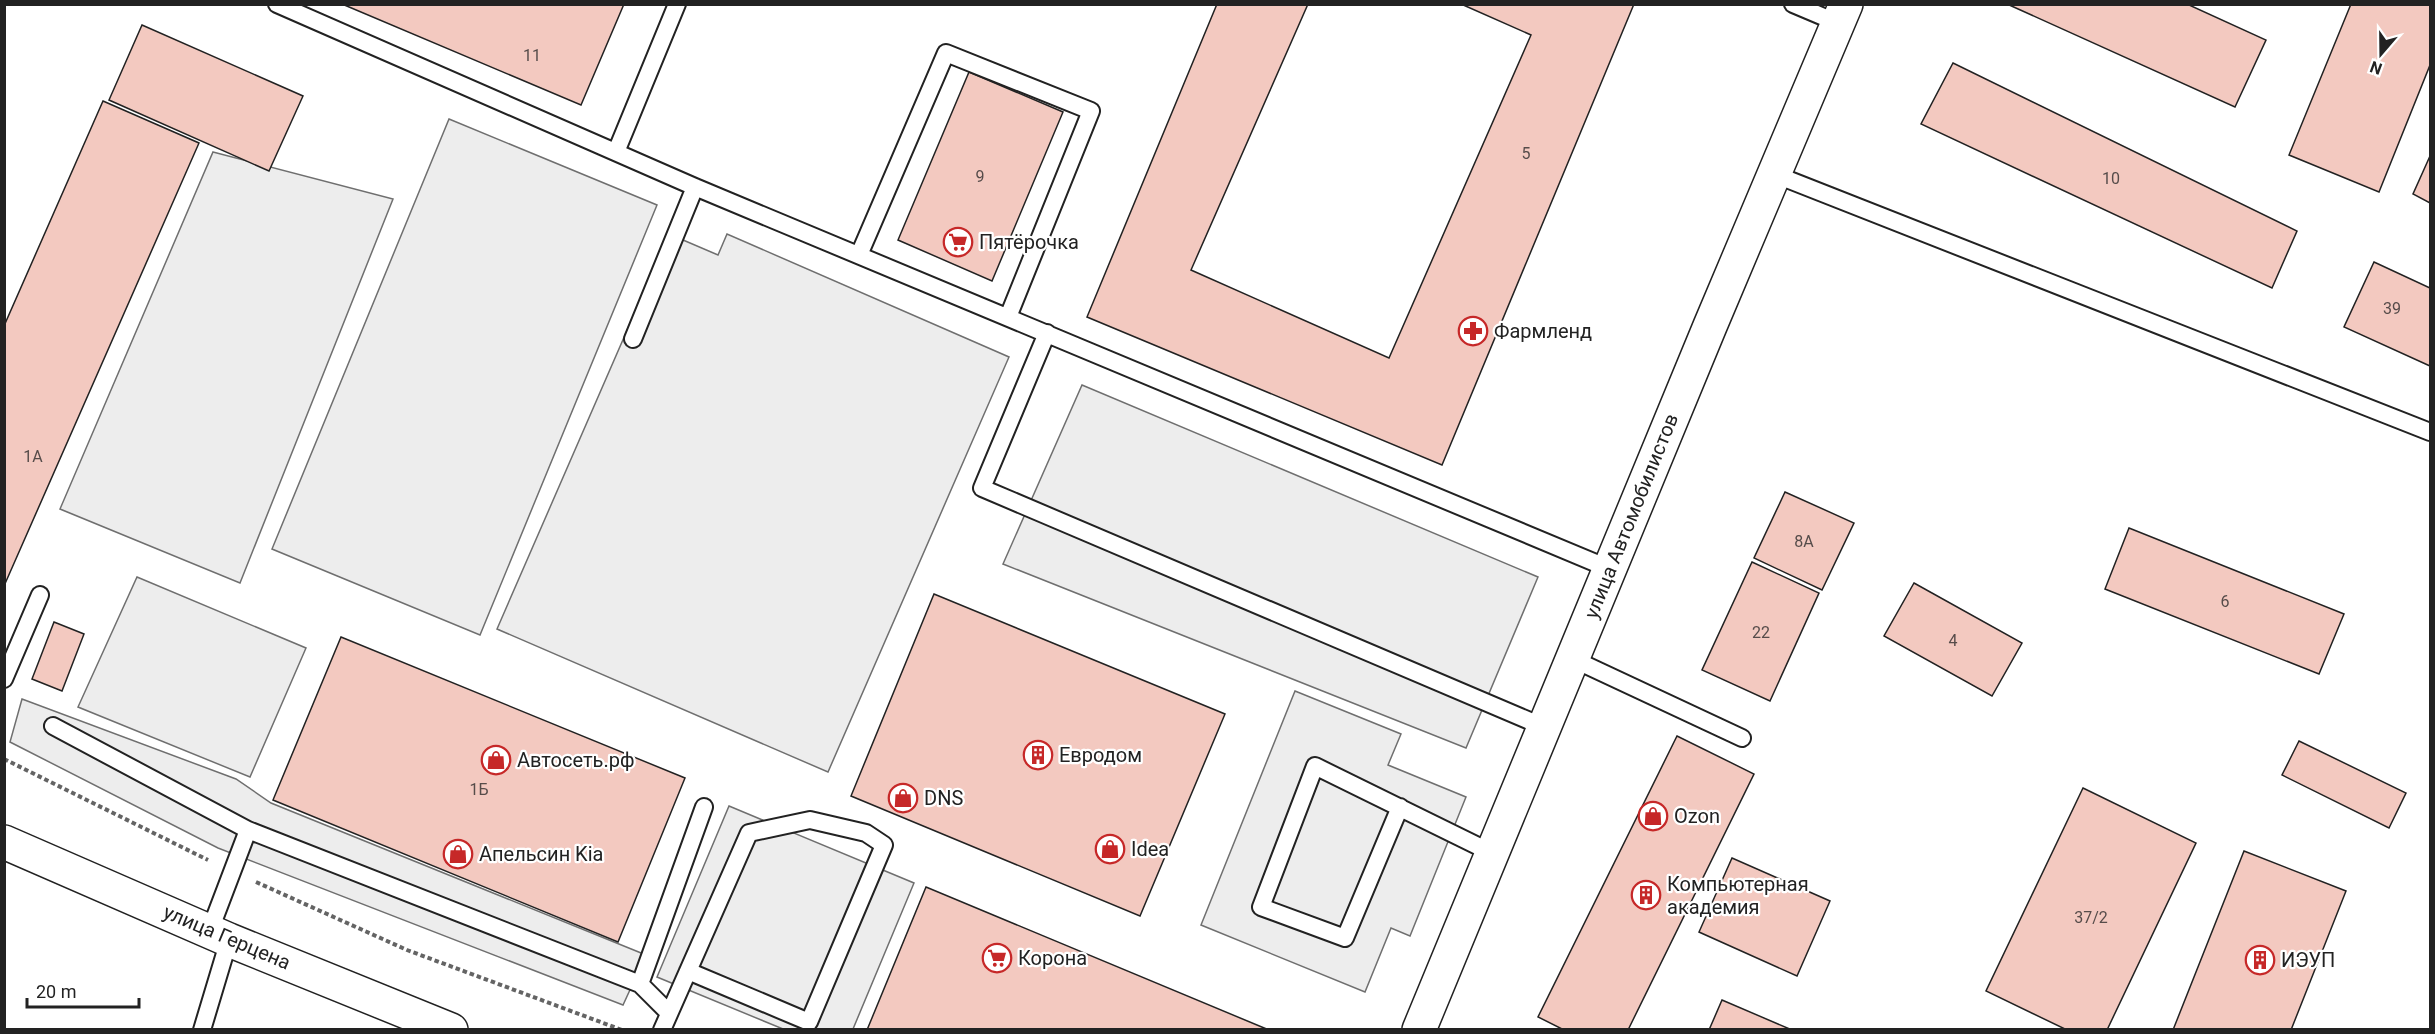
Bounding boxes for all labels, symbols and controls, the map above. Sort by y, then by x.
north arrow [2351,24,2411,84]
house number: 11 [523,46,541,65]
text: N [2367,57,2385,78]
house number: 5 [1522,144,1531,163]
house number: 9 [976,167,985,186]
house number: 10 [2102,169,2120,188]
supermarket icon: Пятёрочка [942,226,974,258]
place label: Пятёрочка [979,230,1079,254]
house number: 39 [2383,299,2401,318]
pharmacy icon: Фармленд [1457,315,1489,347]
place label: Фармленд [1494,319,1592,343]
street label: улица Автомобилистов [1579,410,1683,622]
house number: 1А [23,447,43,466]
house number: 8А [1794,532,1814,551]
house number: 6 [2221,592,2230,611]
house number: 22 [1752,623,1770,642]
house number: 4 [1949,631,1958,650]
building icon: Евродом [1022,739,1054,771]
place label: Евродом [1059,743,1142,767]
shop icon: Автосеть.рф [480,744,512,776]
place label: Автосеть.рф [517,748,634,772]
house number: 1Б [469,780,489,799]
shop icon: DNS [887,782,919,814]
place label: DNS [924,786,963,810]
shop icon: Ozon [1637,800,1669,832]
place label: Ozon [1674,804,1720,828]
shop icon: Idea [1094,833,1126,865]
place label: Idea [1131,837,1169,861]
shop icon: Апельсин Kia [442,838,474,870]
place label: Апельсин Kia [479,842,603,866]
place label: Компьютерная академия [1667,872,1809,919]
building icon: Компьютерная академия [1630,879,1662,911]
street label: улица Герцена [160,899,294,975]
house number: 37/2 [2074,908,2108,927]
supermarket icon: Корона [981,942,1013,974]
building icon: ИЭУП [2244,944,2276,976]
place label: Корона [1018,946,1087,970]
place label: ИЭУП [2281,948,2335,972]
scale bar [27,971,140,1009]
text: 20 m [36,981,76,1002]

